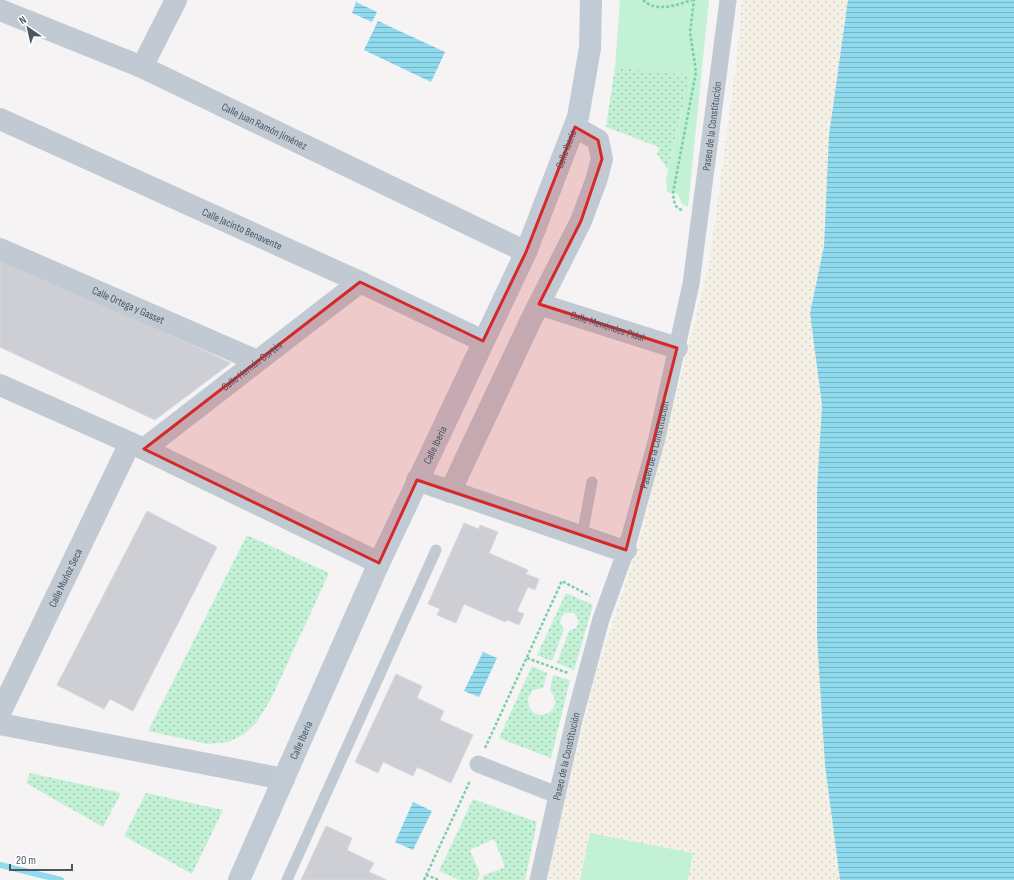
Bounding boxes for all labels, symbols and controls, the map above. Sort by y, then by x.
north arrow [8,8,48,48]
text: N [17,13,29,27]
street label: Paseo de la Constitución [700,81,724,172]
street label: Calle Juan Ramón Jiménez [219,100,309,153]
street label: Calle Iberia [553,128,580,170]
street label: Calle Jacinto Benavente [200,205,284,253]
street label: Calle Ortega y Gasset [90,284,167,327]
street label: Calle Menéndez Pidal [569,308,646,344]
street label: Calle Hernán Cortés [219,339,285,394]
street label: Paseo de la Constitución [637,399,672,490]
street label: Calle Iberia [421,424,450,466]
street label: Calle Muñoz Seca [46,547,85,609]
street label: Paseo de la Constitución [550,710,583,802]
street label: Calle Iberia [287,719,315,761]
scale bar [10,846,72,872]
text: 20 m [16,853,36,868]

